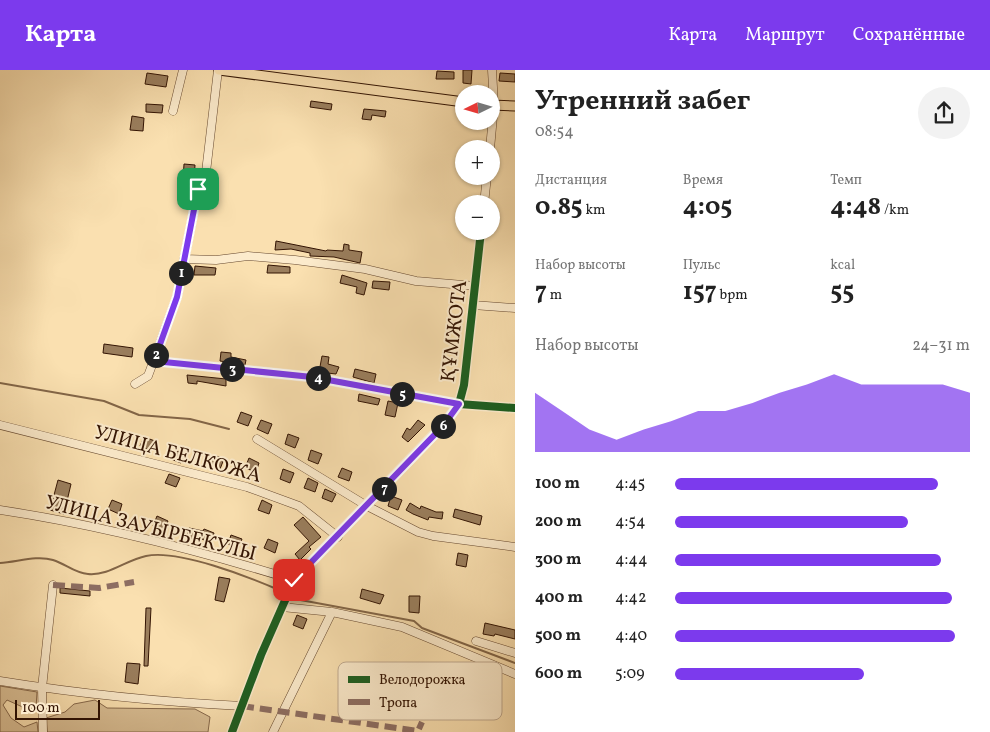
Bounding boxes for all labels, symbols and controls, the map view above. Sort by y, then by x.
text: Карта [25,18,96,52]
text: Карта [668,23,717,48]
text: Маршрут [745,23,825,48]
text: Сохранённые [853,23,965,48]
text: Утренний забег [535,82,750,121]
north arrow [455,85,500,130]
map controls [455,85,500,240]
button: share [918,87,970,139]
text: 08:54 [535,121,574,143]
button: + [455,140,500,185]
pin [177,168,219,210]
text: Дистанция [535,171,607,190]
text: Время [683,171,723,190]
text: Темп [830,171,862,190]
icon: arrive [184,175,212,203]
text: 0.85 [535,190,583,225]
text: 4:05 [683,190,732,225]
text: 4:48 [830,190,881,225]
button: − [455,195,500,240]
text: km [583,201,605,220]
text: /km [881,201,909,220]
text: Набор высоты [535,256,626,275]
text: Пульс [683,256,720,275]
text: kcal [830,256,855,275]
pin: 1 [168,260,194,286]
text: 1 [179,264,184,283]
text: 7 [535,275,547,310]
text: 157 [683,275,717,310]
text: 55 [830,275,854,310]
street label: ҚҰМЖОТА [435,279,475,384]
text: m [547,286,562,305]
text: bpm [717,286,748,305]
text: Набор высоты [535,335,639,357]
text: 24–31 m [912,335,970,357]
pin: 2 [144,342,168,368]
text: 2 [153,346,160,365]
pin: 3 [220,356,244,382]
text: 3 [229,360,236,379]
pin: 4 [306,366,330,390]
text: 4 [314,369,323,388]
pin: 5 [390,382,414,406]
text: 5 [399,385,406,404]
pin: 6 [430,414,456,438]
text: 6 [440,417,447,436]
street label: УЛИЦА БЕЛКОЖА [91,419,264,491]
text: 100 m [535,473,580,495]
text: 4:45 [615,473,645,495]
pin: 7 [372,476,396,502]
text: 7 [381,480,388,499]
street label: УЛИЦА ЗАУЫРБЕКУЛЫ [42,489,259,569]
text: 200 m [535,511,582,533]
text: 4:54 [615,511,646,533]
text: 300 m [535,549,581,571]
text: 4:44 [615,549,647,571]
pin [273,559,315,601]
icon: check [280,566,308,594]
text: 400 m [535,587,583,609]
text: 4:42 [615,587,646,609]
text: 500 m [535,625,581,647]
text: 4:40 [615,625,647,647]
legend [338,662,502,720]
text: 600 m [535,663,582,685]
text: 5:09 [615,663,645,685]
text: Велодорожка [379,671,466,690]
text: Тропа [379,694,417,713]
scale bar [15,697,100,720]
text: 100 m [22,699,60,718]

